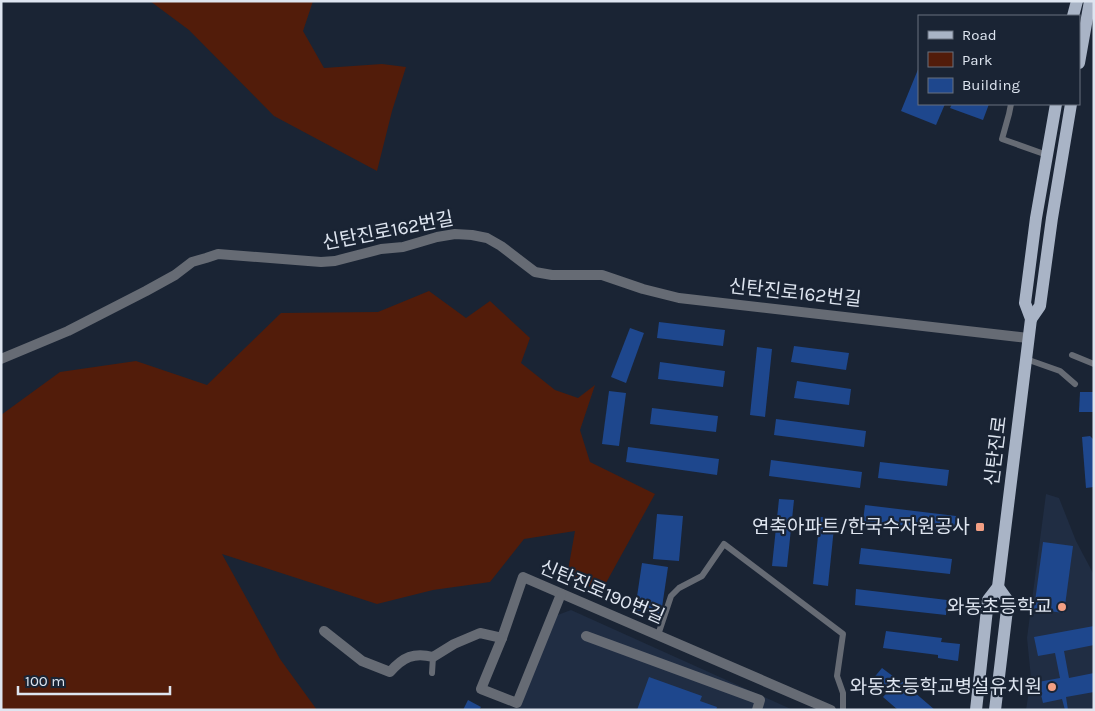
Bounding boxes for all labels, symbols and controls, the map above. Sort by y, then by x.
legend [918,15,1080,105]
text: Road [962,26,997,44]
text: Park [962,51,992,69]
text: Building [962,76,1020,94]
street label: 신탄진로162번길 [321,208,455,254]
street label: 신탄진로162번길 [728,275,862,311]
street label: 신탄진로 [981,415,1011,487]
place label: 연축아파트/한국수자원공사 [752,516,970,538]
marker: 연축아파트/한국수자원공사 [974,521,986,533]
street label: 신탄진로190번길 [536,556,668,628]
place label: 와동초등학교 [947,596,1052,618]
marker: 와동초등학교 [1056,601,1068,613]
scale bar [18,664,170,696]
text: 100 m [25,672,65,690]
place label: 와동초등학교병설유치원 [850,676,1042,698]
marker: 와동초등학교병설유치원 [1046,681,1058,693]

